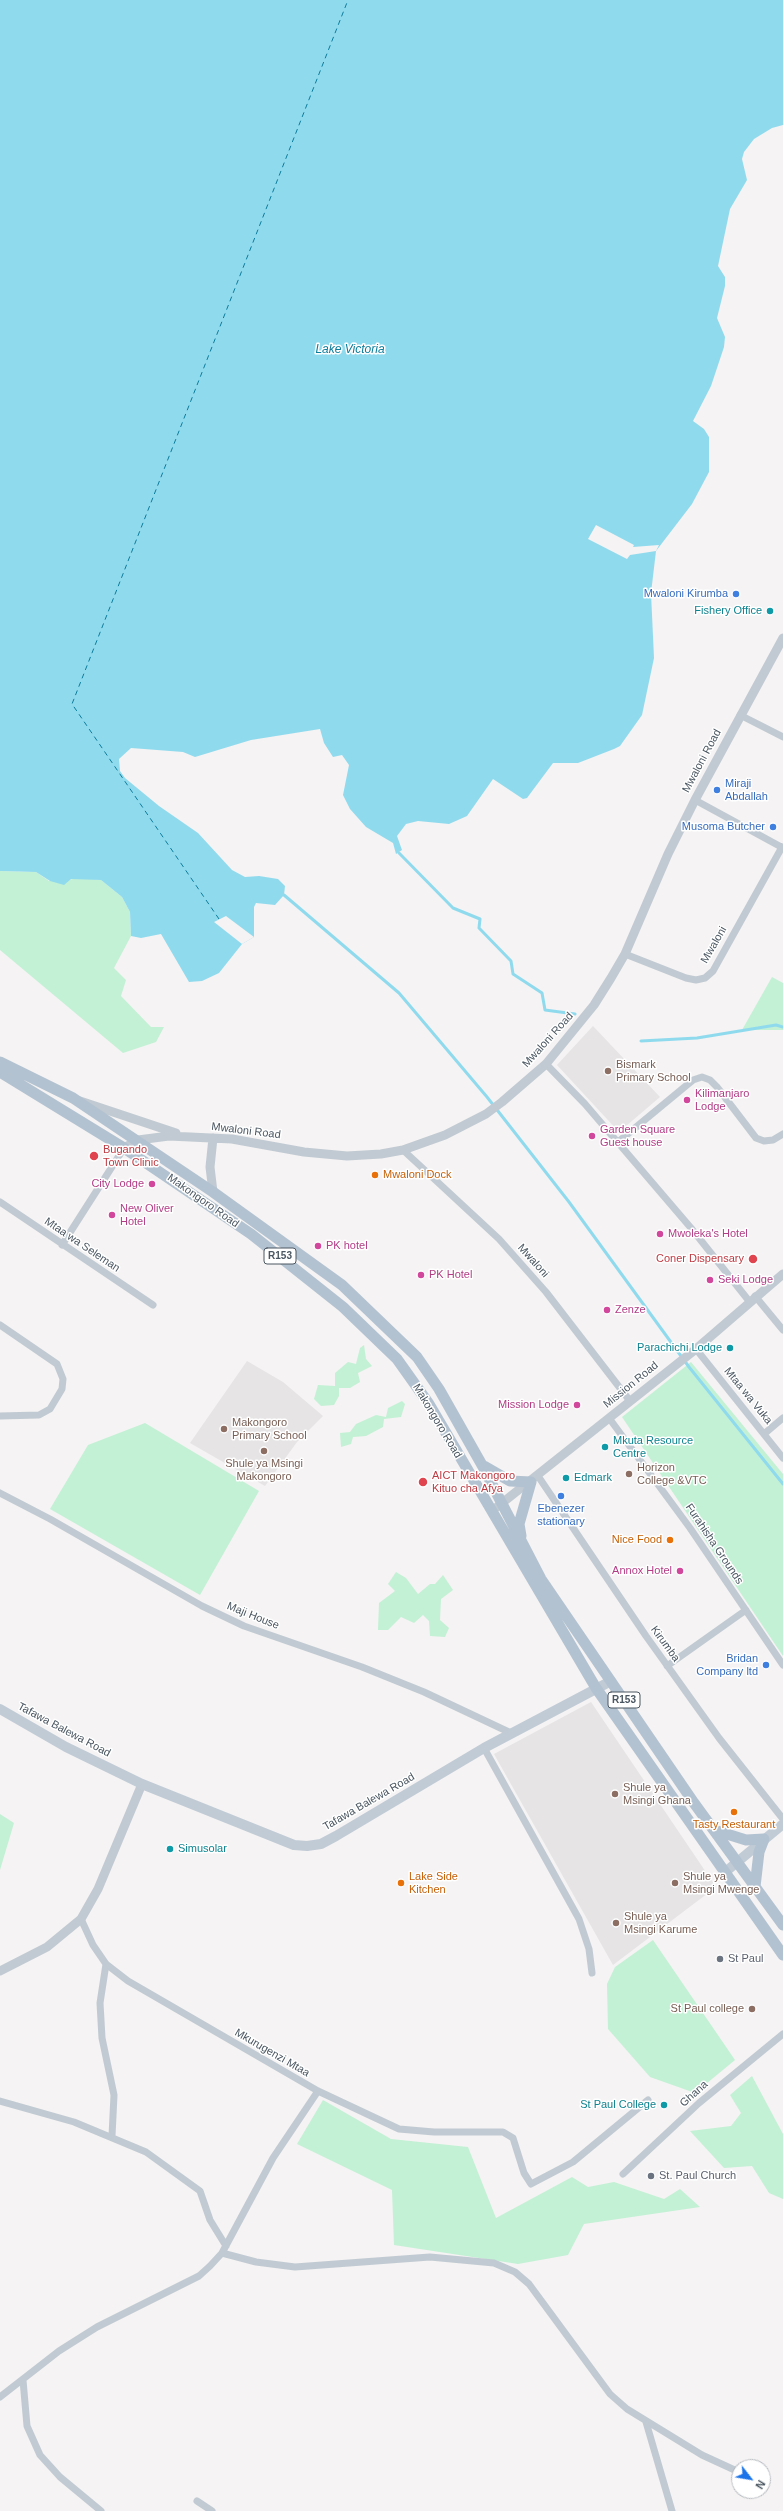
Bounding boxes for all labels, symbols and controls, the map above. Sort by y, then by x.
water label: Lake Victoria [315,343,385,357]
place label: Mwaloni Kirumba [644,587,728,601]
marker: Mwaloni Kirumba [731,589,741,599]
place label: Fishery Office [694,604,762,618]
marker: Fishery Office [765,606,775,616]
street label: Mwaloni Road [680,727,724,795]
place label: Miraji Abdallah [725,777,768,803]
marker: Miraji Abdallah [712,785,722,795]
place label: Musoma Butcher [682,820,765,834]
marker: Musoma Butcher [768,822,778,832]
street label: Mwaloni [698,924,730,966]
street label: Mwaloni Road [520,1010,576,1070]
place label: Bismark Primary School [616,1058,691,1084]
marker: Bismark Primary School [603,1066,613,1076]
place label: Kilimanjaro Lodge [695,1087,749,1113]
marker: Kilimanjaro Lodge [682,1095,692,1105]
street label: Mwaloni Road [211,1120,281,1142]
place label: Garden Square Guest house [600,1123,675,1149]
marker: Garden Square Guest house [587,1131,597,1141]
place label: Bugando Town Clinic [103,1143,159,1169]
marker: Bugando Town Clinic [88,1150,100,1162]
place label: Mwaloni Dock [383,1168,451,1182]
marker: Mwaloni Dock [370,1170,380,1180]
street label: Makongoro Road [165,1171,241,1231]
place label: City Lodge [91,1177,144,1191]
marker: City Lodge [147,1179,157,1189]
place label: New Oliver Hotel [120,1202,174,1228]
marker: New Oliver Hotel [107,1210,117,1220]
street label: Mtaa wa Seleman [42,1215,122,1275]
place label: Mwoleka's Hotel [668,1227,748,1241]
marker: Mwoleka's Hotel [655,1229,665,1239]
place label: PK hotel [326,1239,368,1253]
marker: PK hotel [313,1241,323,1251]
street label: Mwaloni [515,1242,551,1280]
road number: R153 [264,1248,296,1264]
place label: Coner Dispensary [656,1252,744,1266]
marker: Coner Dispensary [747,1253,759,1265]
place label: PK Hotel [429,1268,472,1282]
marker: PK Hotel [416,1270,426,1280]
place label: Seki Lodge [718,1273,773,1287]
marker: Seki Lodge [705,1275,715,1285]
place label: Zenze [615,1303,646,1317]
marker: Zenze [602,1305,612,1315]
place label: Parachichi Lodge [637,1341,722,1355]
marker: Parachichi Lodge [725,1343,735,1353]
street label: Mission Road [601,1359,661,1411]
street label: Mtaa wa Vuka [721,1365,775,1427]
street label: Makongoro Road [410,1381,464,1461]
place label: Mission Lodge [498,1398,569,1412]
marker: Mission Lodge [572,1400,582,1410]
place label: Makongoro Primary School [232,1416,307,1442]
marker: Makongoro Primary School [219,1424,229,1434]
place label: Mkuta Resource Centre [613,1434,693,1460]
marker: Mkuta Resource Centre [600,1442,610,1452]
marker: Shule ya Msingi Makongoro [259,1446,269,1456]
place label: Shule ya Msingi Makongoro [225,1457,303,1483]
place label: Horizon College &VTC [637,1461,707,1487]
place label: AICT Makongoro Kituo cha Afya [432,1469,515,1495]
marker: Horizon College &VTC [624,1469,634,1479]
place label: Edmark [574,1471,612,1485]
marker: Edmark [561,1473,571,1483]
marker: AICT Makongoro Kituo cha Afya [417,1476,429,1488]
marker: Ebenezer stationary [556,1491,566,1501]
street label: Furahisha Grounds [682,1501,746,1587]
place label: Ebenezer stationary [537,1502,585,1528]
place label: Nice Food [612,1533,662,1547]
marker: Nice Food [665,1535,675,1545]
place label: Annox Hotel [612,1564,672,1578]
marker: Annox Hotel [675,1566,685,1576]
street label: Maji House [225,1600,281,1632]
street label: Kirumba [648,1624,682,1664]
place label: Bridan Company ltd [696,1652,758,1678]
marker: Bridan Company ltd [761,1660,771,1670]
road number: R153 [608,1692,640,1708]
street label: Tafawa Balewa Road [15,1700,113,1760]
street label: Tafawa Balewa Road [321,1770,417,1834]
place label: Shule ya Msingi Ghana [623,1781,691,1807]
marker: Shule ya Msingi Ghana [610,1789,620,1799]
marker: Tasty Restaurant [729,1807,739,1817]
place label: Tasty Restaurant [693,1818,775,1832]
place label: Simusolar [178,1842,227,1856]
marker: Simusolar [165,1844,175,1854]
place label: Lake Side Kitchen [409,1870,458,1896]
place label: Shule ya Msingi Mwenge [683,1870,759,1896]
marker: Lake Side Kitchen [396,1878,406,1888]
marker: Shule ya Msingi Mwenge [670,1878,680,1888]
place label: Shule ya Msingi Karume [624,1910,697,1936]
marker: Shule ya Msingi Karume [611,1918,621,1928]
place label: St Paul [728,1952,763,1966]
marker: St Paul [715,1954,725,1964]
place label: St Paul college [671,2002,744,2016]
marker: St Paul college [747,2004,757,2014]
street label: Mkurugenzi Mtaa [232,2026,312,2080]
street label: Ghana [677,2078,711,2110]
place label: St Paul College [580,2098,656,2112]
marker: St Paul College [659,2100,669,2110]
place label: St. Paul Church [659,2169,736,2183]
marker: St. Paul Church [646,2171,656,2181]
north arrow [731,2459,771,2499]
text: N [753,2478,768,2491]

